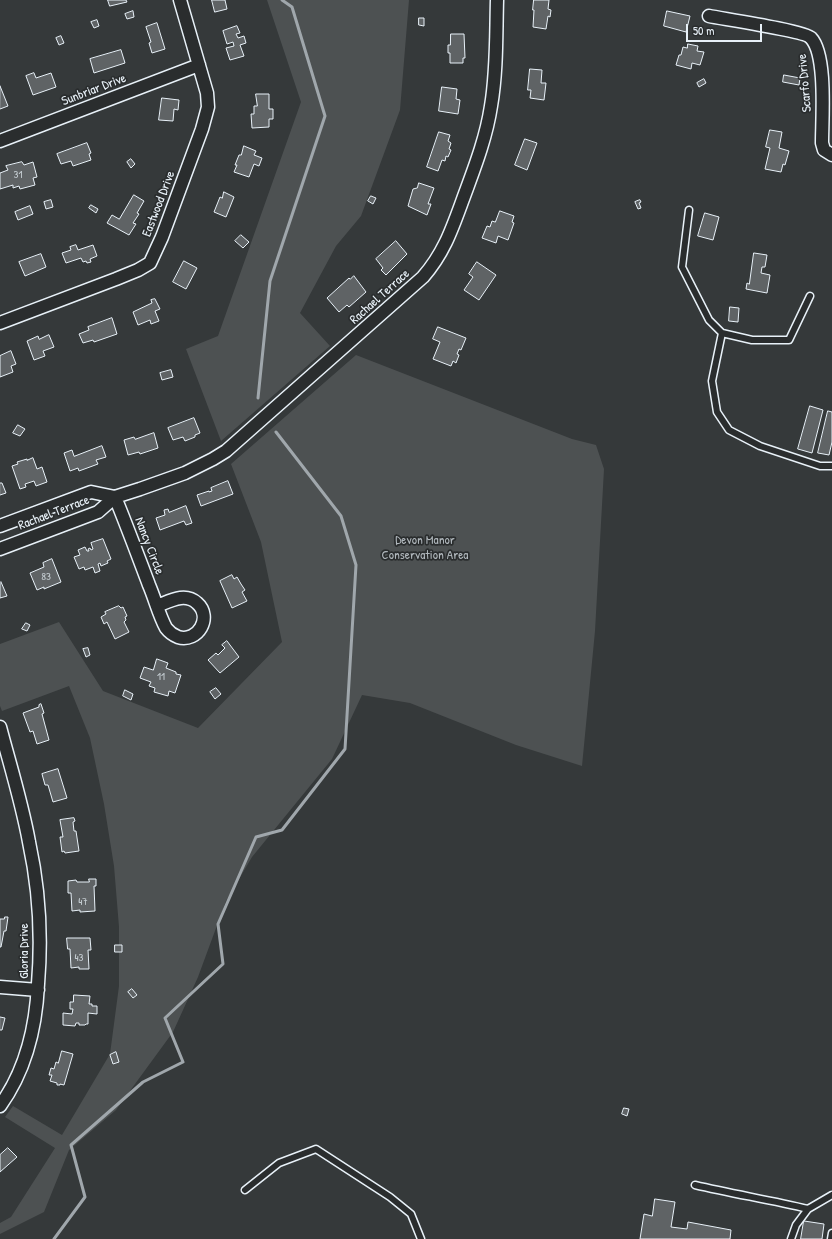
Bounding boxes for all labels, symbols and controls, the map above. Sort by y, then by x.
scale bar [688,16,764,42]
text: 50 m [693,22,714,39]
street label: Scarfo Drive [795,53,815,113]
street label: Sunbriar Drive [60,71,128,109]
house number: 31 [14,168,22,182]
street label: Eastwood Drive [139,169,179,239]
street label: Rachael Terrace [347,266,413,328]
street label: Rachael Terrace [16,492,92,534]
street label: Nancy Circle [131,515,167,577]
park label: Devon Manor Conservation Area [382,533,468,564]
house number: 83 [41,570,51,584]
house number: 11 [157,670,165,684]
house number: 47 [78,895,88,909]
street label: Gloria Drive [17,923,33,979]
house number: 43 [74,951,84,965]

